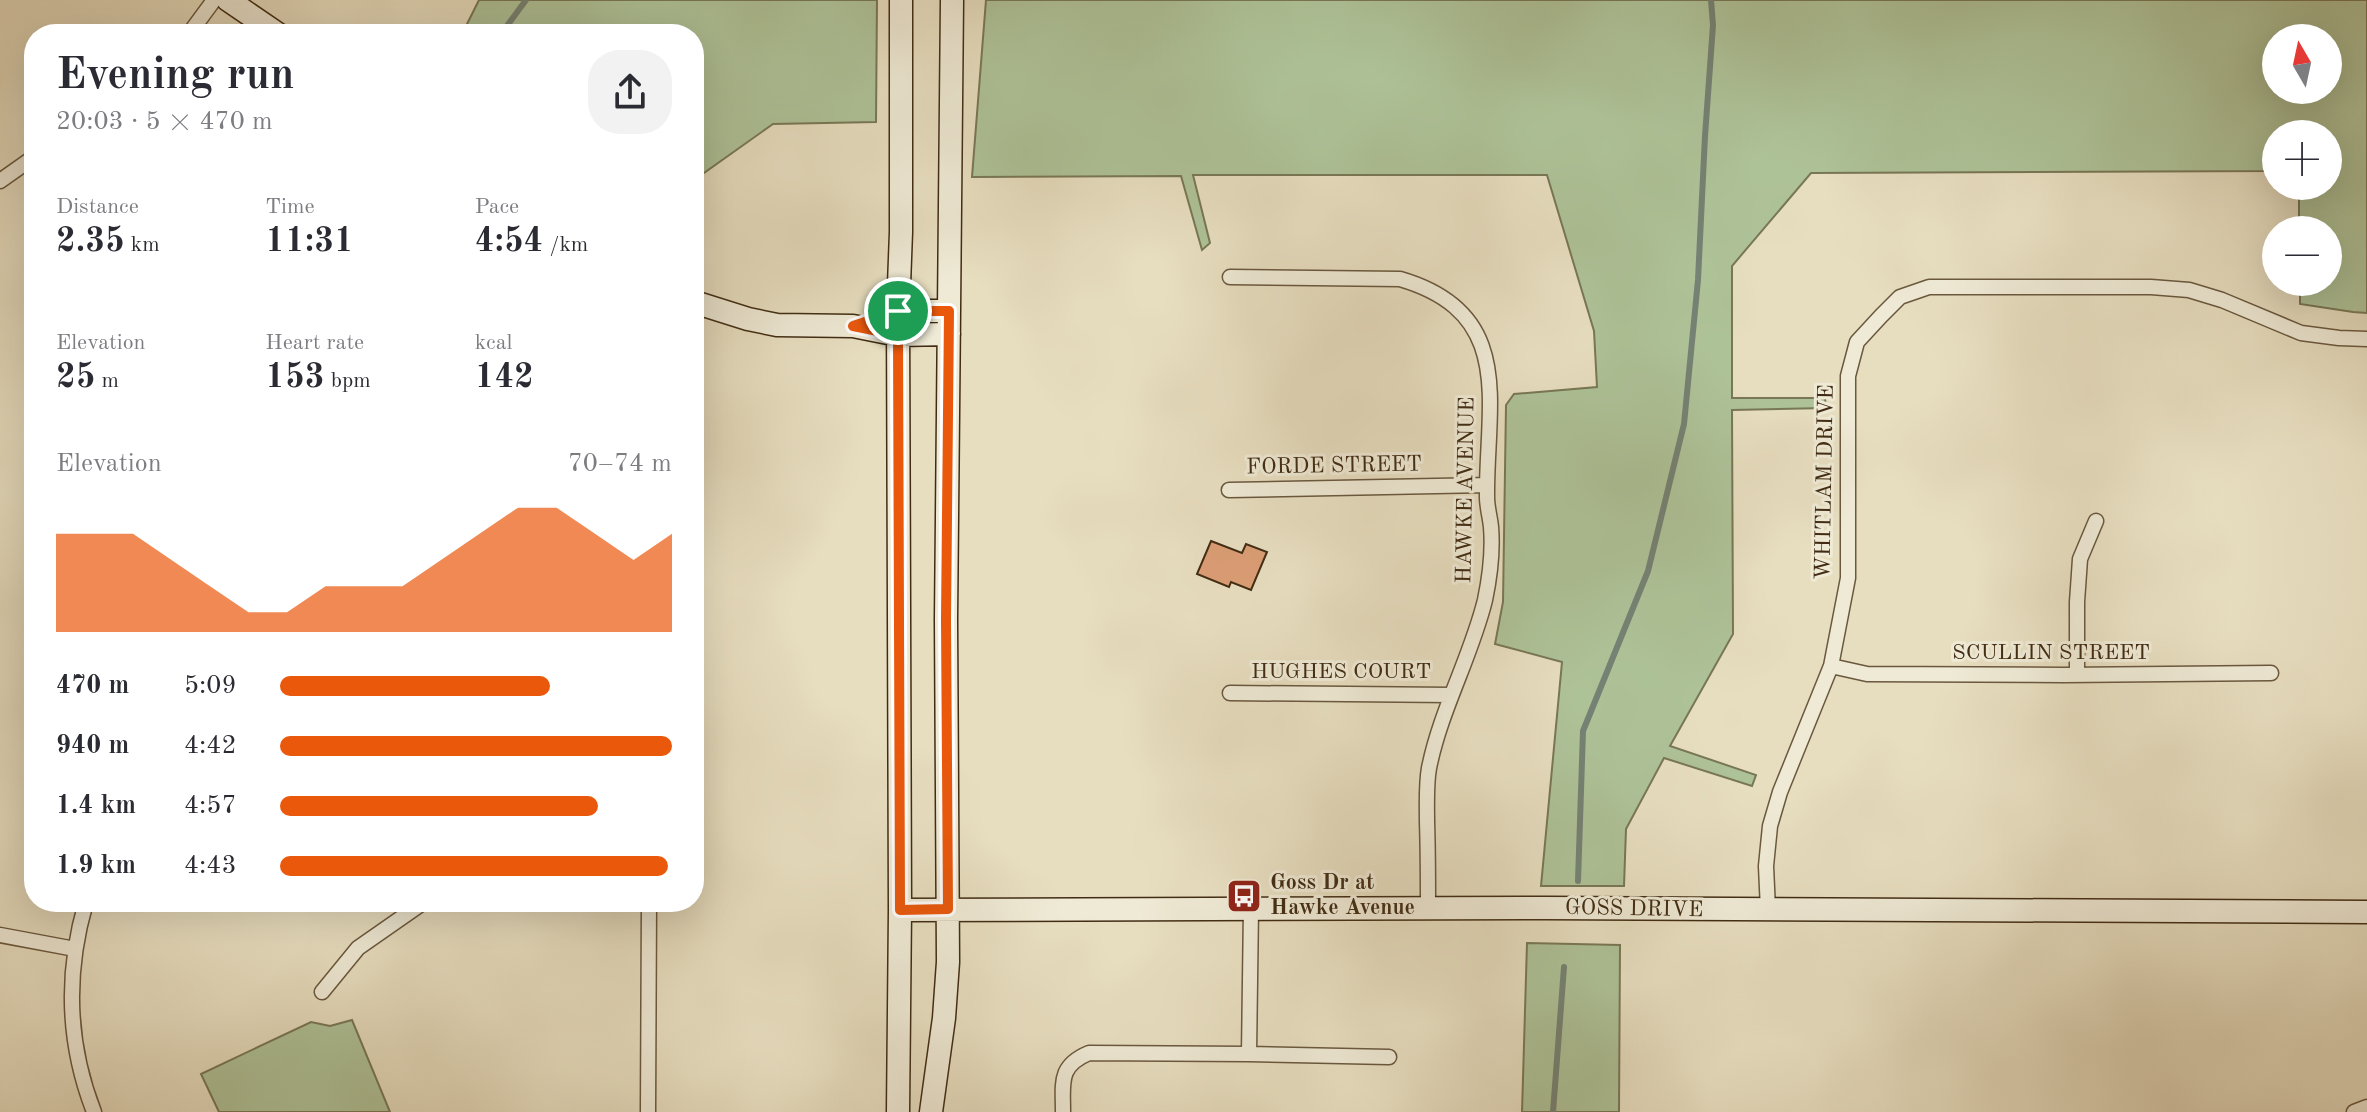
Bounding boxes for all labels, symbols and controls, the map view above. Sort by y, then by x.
north arrow [2262,24,2342,104]
map controls [2262,24,2342,296]
button: share [588,50,672,134]
text: Evening run [56,54,294,98]
text: 20:03 · 5 × 470 m [56,109,273,135]
button: + [2262,120,2342,200]
text: Distance [56,196,139,218]
text: Time [265,196,315,218]
text: Pace [475,196,519,218]
button: − [2262,216,2342,296]
text: 2.35 [56,225,125,259]
text: 11:31 [265,225,354,259]
text: 4:54 [475,225,543,259]
text: km [125,234,160,256]
text: /km [543,234,588,256]
pin [864,277,932,345]
icon: arrive [876,289,920,333]
text: Elevation [56,332,146,354]
text: Heart rate [265,332,364,354]
text: kcal [475,332,513,354]
text: 25 [56,361,95,395]
text: 153 [265,361,325,395]
text: 142 [475,361,534,395]
text: m [95,370,119,392]
text: bpm [325,370,371,392]
street label: WHITLAM DRIVE [1812,384,1838,580]
street label: HAWKE AVENUE [1453,396,1479,584]
text: Elevation [56,451,162,477]
text: 70–74 m [568,451,672,477]
street label: FORDE STREET [1246,453,1422,479]
street label: SCULLIN STREET [1952,642,2150,664]
street label: HUGHES COURT [1251,661,1431,683]
text: 470 m [56,673,129,699]
text: 5:09 [184,673,237,699]
text: 940 m [56,733,129,759]
text: 4:42 [184,733,237,759]
text: 1.4 km [56,793,136,819]
text: 4:57 [184,793,237,819]
text: 1.9 km [56,853,136,879]
text: 4:43 [184,853,237,879]
place label: Goss Dr at Hawke Avenue [1270,872,1415,919]
bus stop icon: Goss Dr at Hawke Avenue [1225,877,1263,915]
street label: GOSS DRIVE [1565,897,1703,921]

